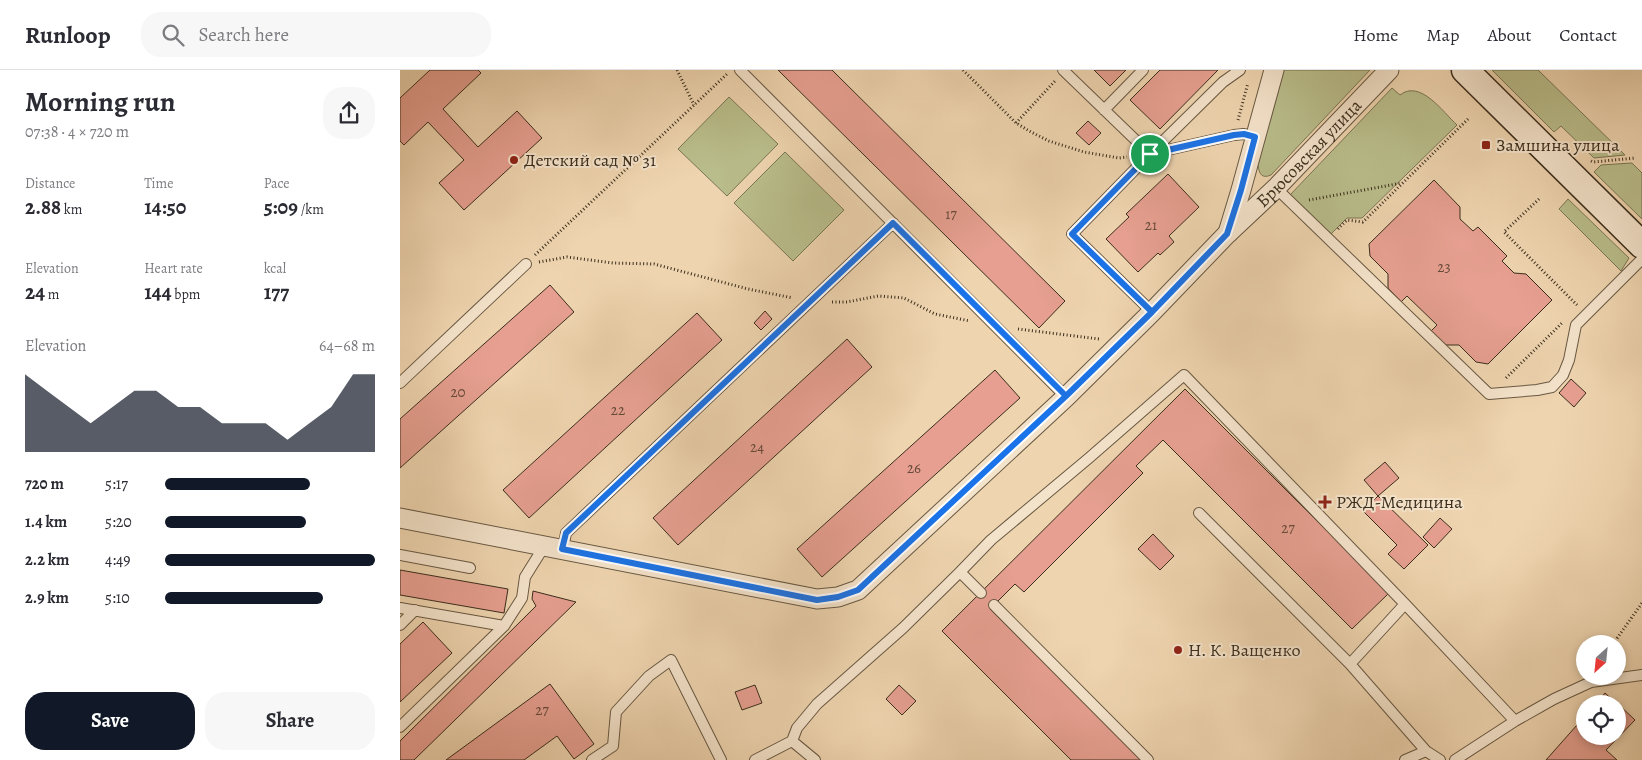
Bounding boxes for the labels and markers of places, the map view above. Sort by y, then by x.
pin [1129,133,1171,175]
place label: Замшина улица [1496,133,1620,157]
marker: Замшина улица [1480,139,1492,151]
place label: Детский сад № 31 [524,148,656,172]
marker: Детский сад № 31 [508,154,520,166]
place label: РЖД-Медицина [1336,490,1463,514]
marker: РЖД-Медицина [1318,495,1332,509]
place label: Н. К. Ващенко [1188,638,1301,662]
marker: Н. К. Ващенко [1172,644,1184,656]

